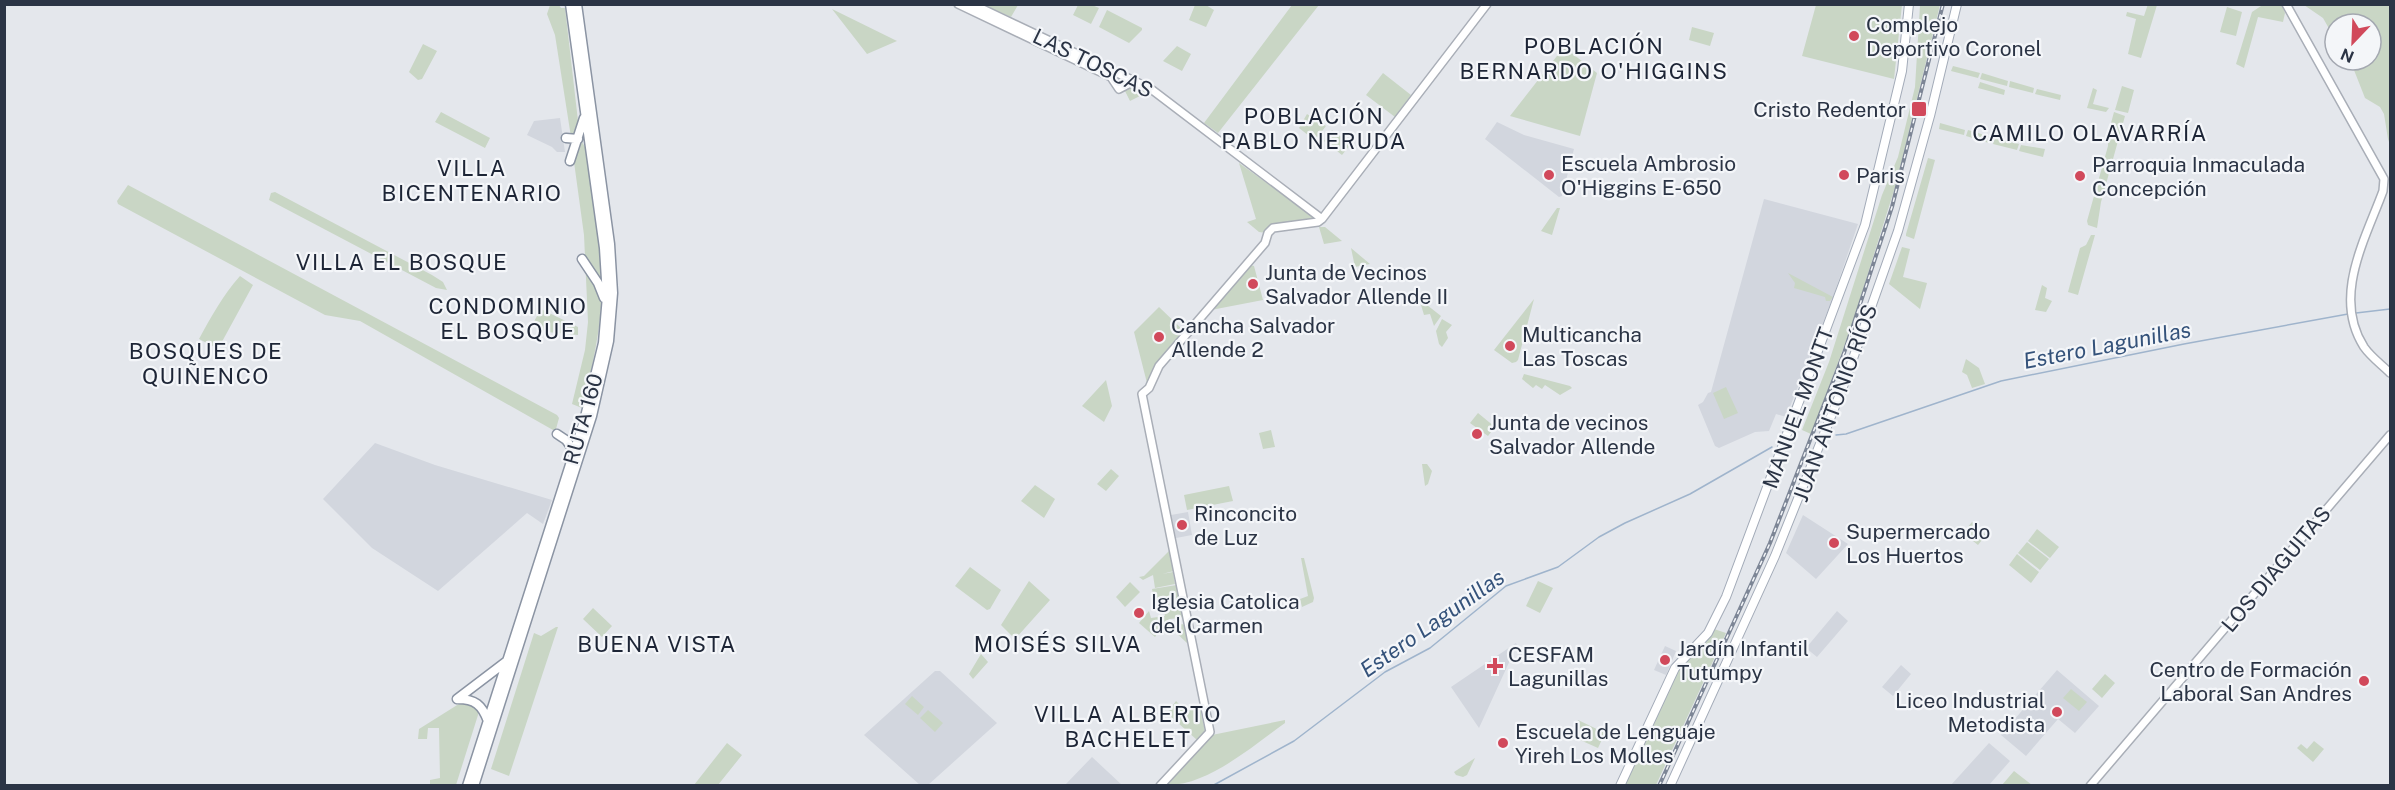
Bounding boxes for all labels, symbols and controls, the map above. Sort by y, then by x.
place label: Complejo Deportivo Coronel [1866,12,2042,61]
north arrow [2323,12,2383,72]
street label: LAS TOSCAS [1029,23,1157,103]
marker: Complejo Deportivo Coronel [1847,29,1861,43]
district label: POBLACIÓN BERNARDO O'HIGGINS [1460,32,1728,84]
text: N [2338,44,2357,67]
place label: Cristo Redentor [1753,97,1906,122]
marker: Cristo Redentor [1910,100,1928,118]
district label: POBLACIÓN PABLO NERUDA [1221,102,1407,154]
district label: CAMILO OLAVARRÍA [1972,120,2208,146]
place label: Escuela Ambrosio O'Higgins E-650 [1561,151,1736,200]
place label: Parroquia Inmaculada Concepción [2092,152,2305,201]
district label: VILLA BICENTENARIO [382,155,562,206]
place label: Paris [1856,163,1905,188]
marker: Escuela Ambrosio O'Higgins E-650 [1542,168,1556,182]
marker: Paris [1837,168,1851,182]
marker: Parroquia Inmaculada Concepción [2073,169,2087,183]
district label: VILLA EL BOSQUE [296,249,508,275]
place label: Junta de Vecinos Salvador Allende II [1265,260,1448,309]
marker: Junta de Vecinos Salvador Allende II [1246,277,1260,291]
district label: CONDOMINIO EL BOSQUE [429,293,587,344]
street label: JUAN ANTONIO RÍOS [1788,301,1882,505]
place label: Cancha Salvador Allende 2 [1171,313,1335,362]
water label: Estero Lagunillas [2021,316,2193,374]
place label: Multicancha Las Toscas [1522,322,1642,371]
street label: MANUEL MONTT [1757,324,1839,492]
marker: Cancha Salvador Allende 2 [1152,330,1166,344]
district label: BOSQUES DE QUIÑENCO [129,338,283,389]
marker: Multicancha Las Toscas [1503,339,1517,353]
street label: RUTA 160 [558,371,608,467]
place label: Junta de vecinos Salvador Allende [1489,410,1655,459]
marker: Junta de vecinos Salvador Allende [1470,427,1484,441]
place label: Rinconcito de Luz [1194,501,1297,550]
street label: LOS DIAGUITAS [2216,501,2336,637]
marker: Rinconcito de Luz [1175,518,1189,532]
place label: Supermercado Los Huertos [1846,519,1990,568]
marker: Supermercado Los Huertos [1827,536,1841,550]
water label: Estero Lagunillas [1355,563,1509,682]
place label: Iglesia Catolica del Carmen [1151,589,1300,638]
marker: Iglesia Catolica del Carmen [1132,606,1146,620]
district label: BUENA VISTA [577,631,737,657]
district label: MOISÉS SILVA [974,631,1142,657]
place label: Jardín Infantil Tutumpy [1677,636,1809,685]
place label: CESFAM Lagunillas [1508,642,1608,691]
marker: Jardín Infantil Tutumpy [1658,653,1672,667]
marker: CESFAM Lagunillas [1486,657,1504,675]
place label: Centro de Formación Laboral San Andres [2149,657,2352,706]
marker: Centro de Formación Laboral San Andres [2357,674,2371,688]
place label: Liceo Industrial Metodista [1895,688,2045,737]
district label: VILLA ALBERTO BACHELET [1034,701,1222,752]
marker: Liceo Industrial Metodista [2050,705,2064,719]
place label: Escuela de Lenguaje Yireh Los Molles [1515,719,1716,768]
marker: Escuela de Lenguaje Yireh Los Molles [1496,736,1510,750]

